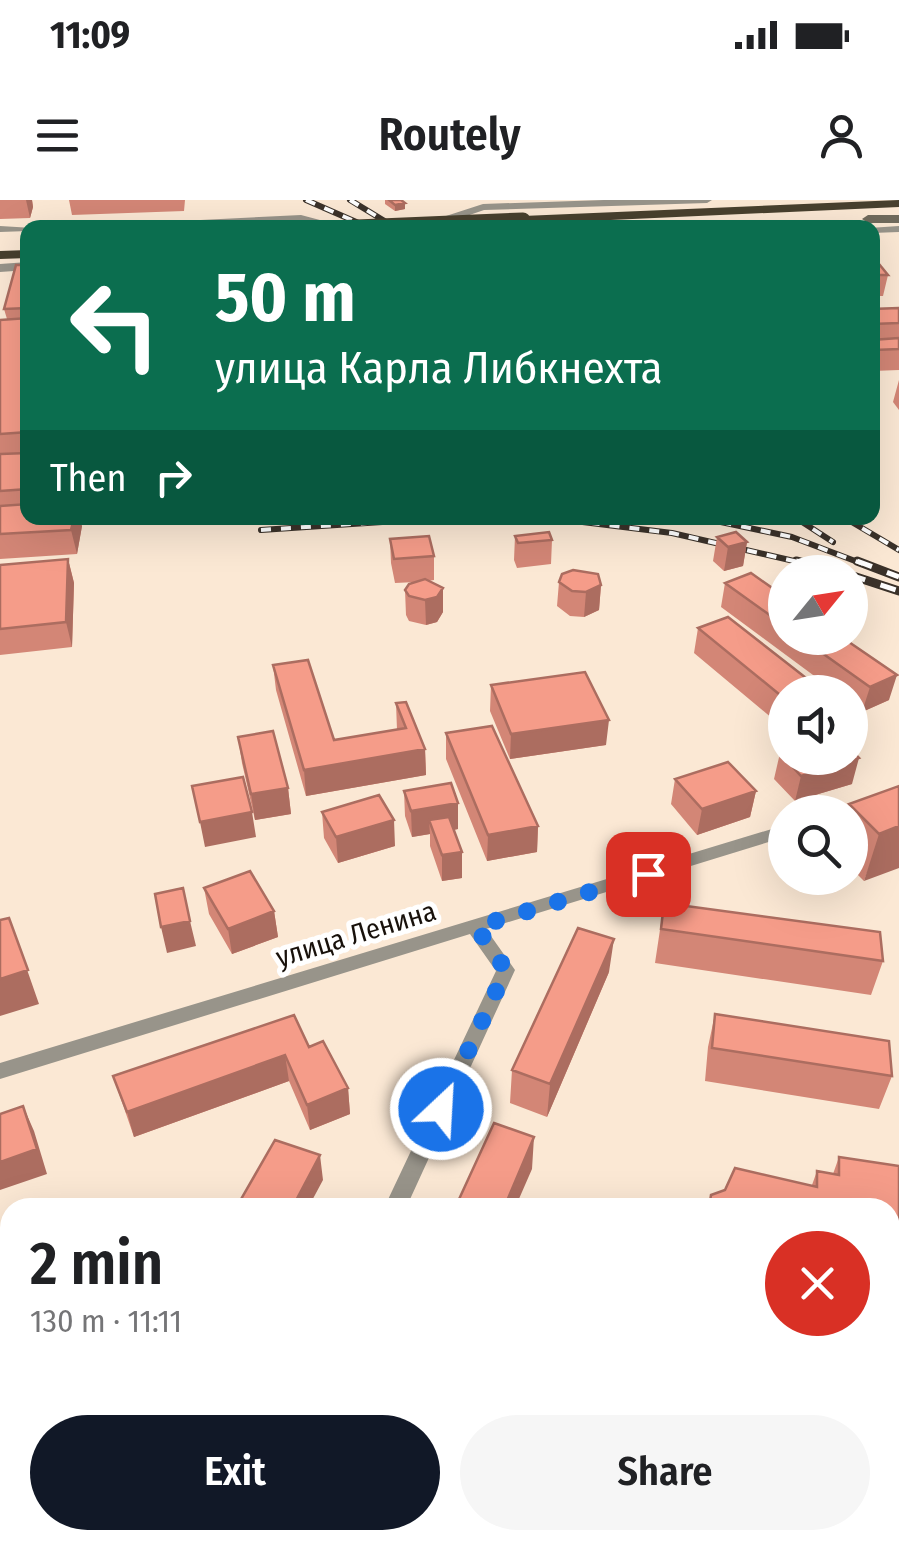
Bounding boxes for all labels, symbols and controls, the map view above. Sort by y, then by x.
text: 11:09 [50,12,130,58]
icon: menu [30,108,85,163]
text: Routely [378,108,521,162]
icon: person [814,108,869,163]
text: 50 m [215,256,356,340]
icon: left [50,260,180,390]
text: улица Карла Либкнехта [215,341,663,395]
icon: right [146,450,201,505]
text: Then [50,455,126,501]
north arrow [768,555,868,655]
map controls [768,555,868,895]
button: sound [768,675,868,775]
button: search [768,795,868,895]
pin [606,832,691,917]
icon: arrive [621,847,676,902]
street label: улица Ленина [272,894,440,974]
position arrow [389,1057,493,1161]
text: 2 min [30,1228,163,1300]
button: close [765,1231,870,1336]
text: 130 m · 11:11 [30,1302,182,1340]
button: Exit [30,1415,440,1530]
button: Share [460,1415,870,1530]

